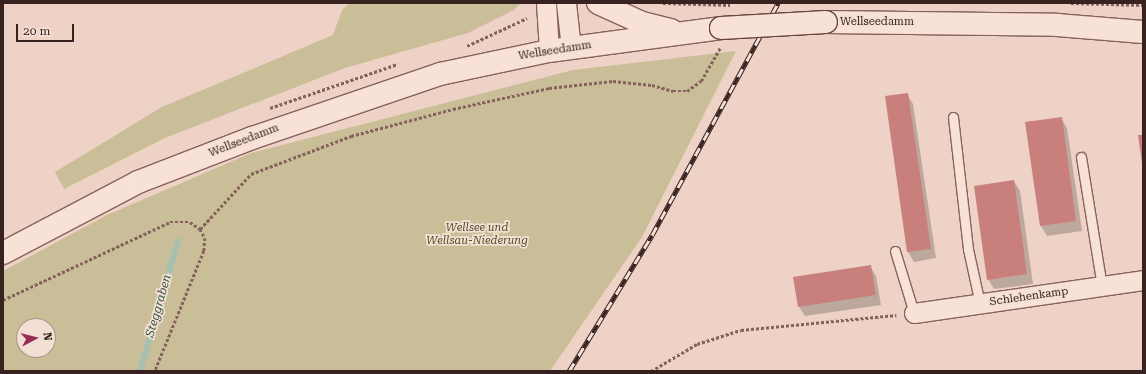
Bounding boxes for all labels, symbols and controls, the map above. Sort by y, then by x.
street label: Wellseedamm [840,15,914,29]
scale bar [18,16,76,42]
text: 20 m [23,24,50,38]
street label: Wellseedamm [517,39,593,63]
street label: Wellseedamm [207,122,281,160]
park label: Wellsee und Wellsau-Niederung [426,222,528,248]
water label: Steggraben [143,273,175,339]
street label: Schlehenkamp [989,285,1069,309]
north arrow [16,318,56,358]
text: N [40,332,54,342]

